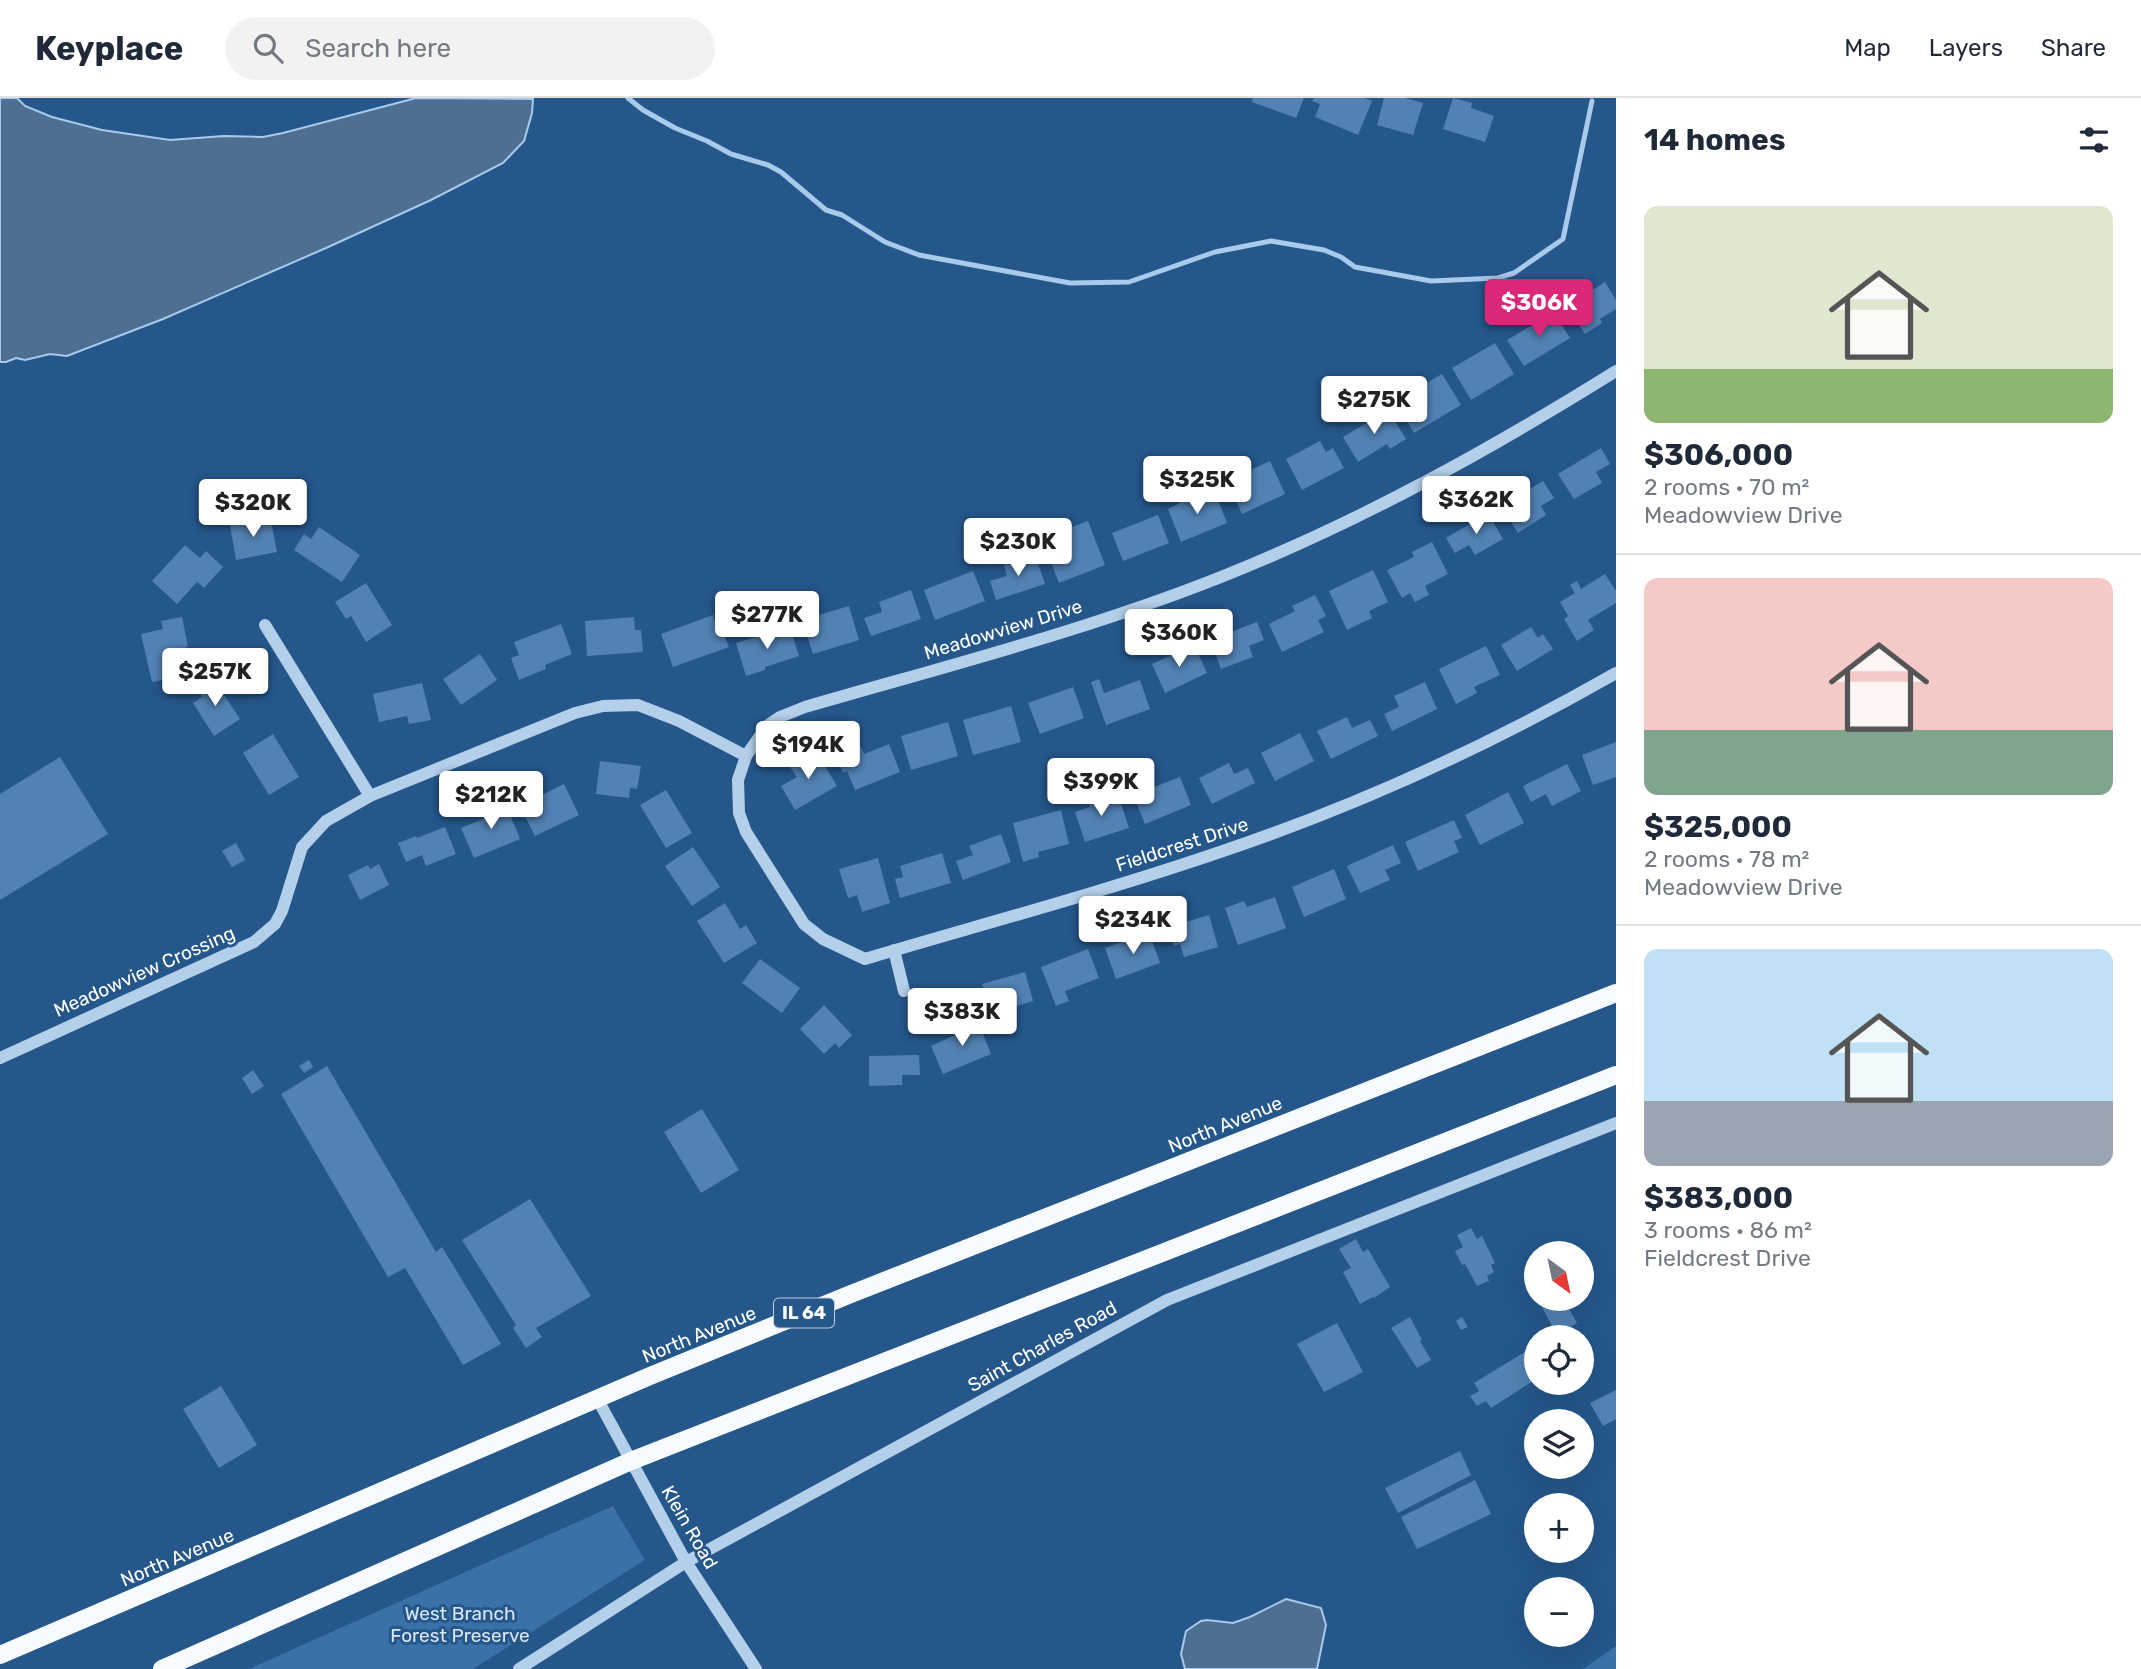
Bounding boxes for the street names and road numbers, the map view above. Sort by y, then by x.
street label: Meadowview Drive [921,594,1085,664]
street label: Fieldcrest Drive [1113,812,1251,877]
street label: Meadowview Crossing [50,921,238,1022]
street label: North Avenue [1165,1091,1286,1158]
street label: Saint Charles Road [964,1296,1121,1397]
road number: IL 64 [774,1298,834,1328]
street label: North Avenue [639,1301,760,1368]
street label: Klein Road [656,1481,723,1573]
street label: North Avenue [117,1523,237,1592]

